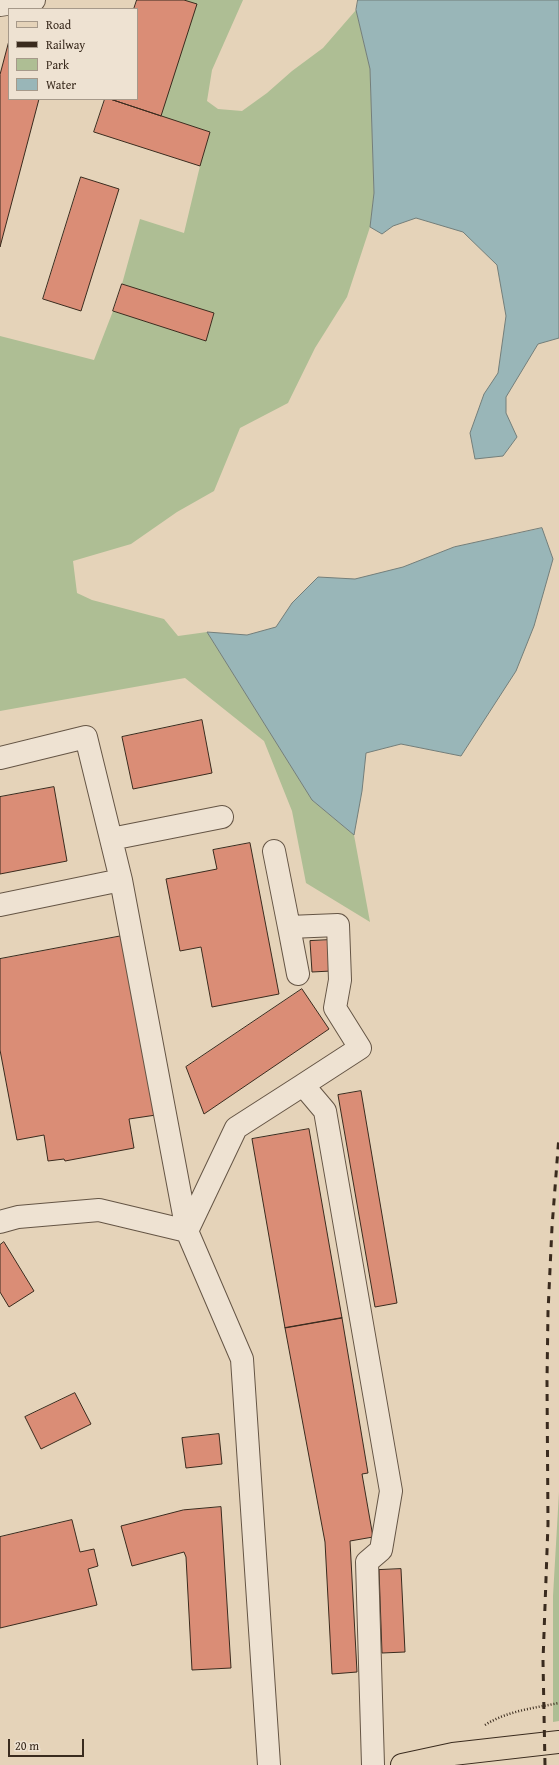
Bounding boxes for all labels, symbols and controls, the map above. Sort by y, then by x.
legend [8,8,138,100]
text: Road [46,16,71,33]
text: Railway [46,36,85,53]
text: Park [46,56,69,73]
text: Water [46,76,76,93]
scale bar [10,1731,86,1757]
text: 20 m [15,1737,39,1754]

